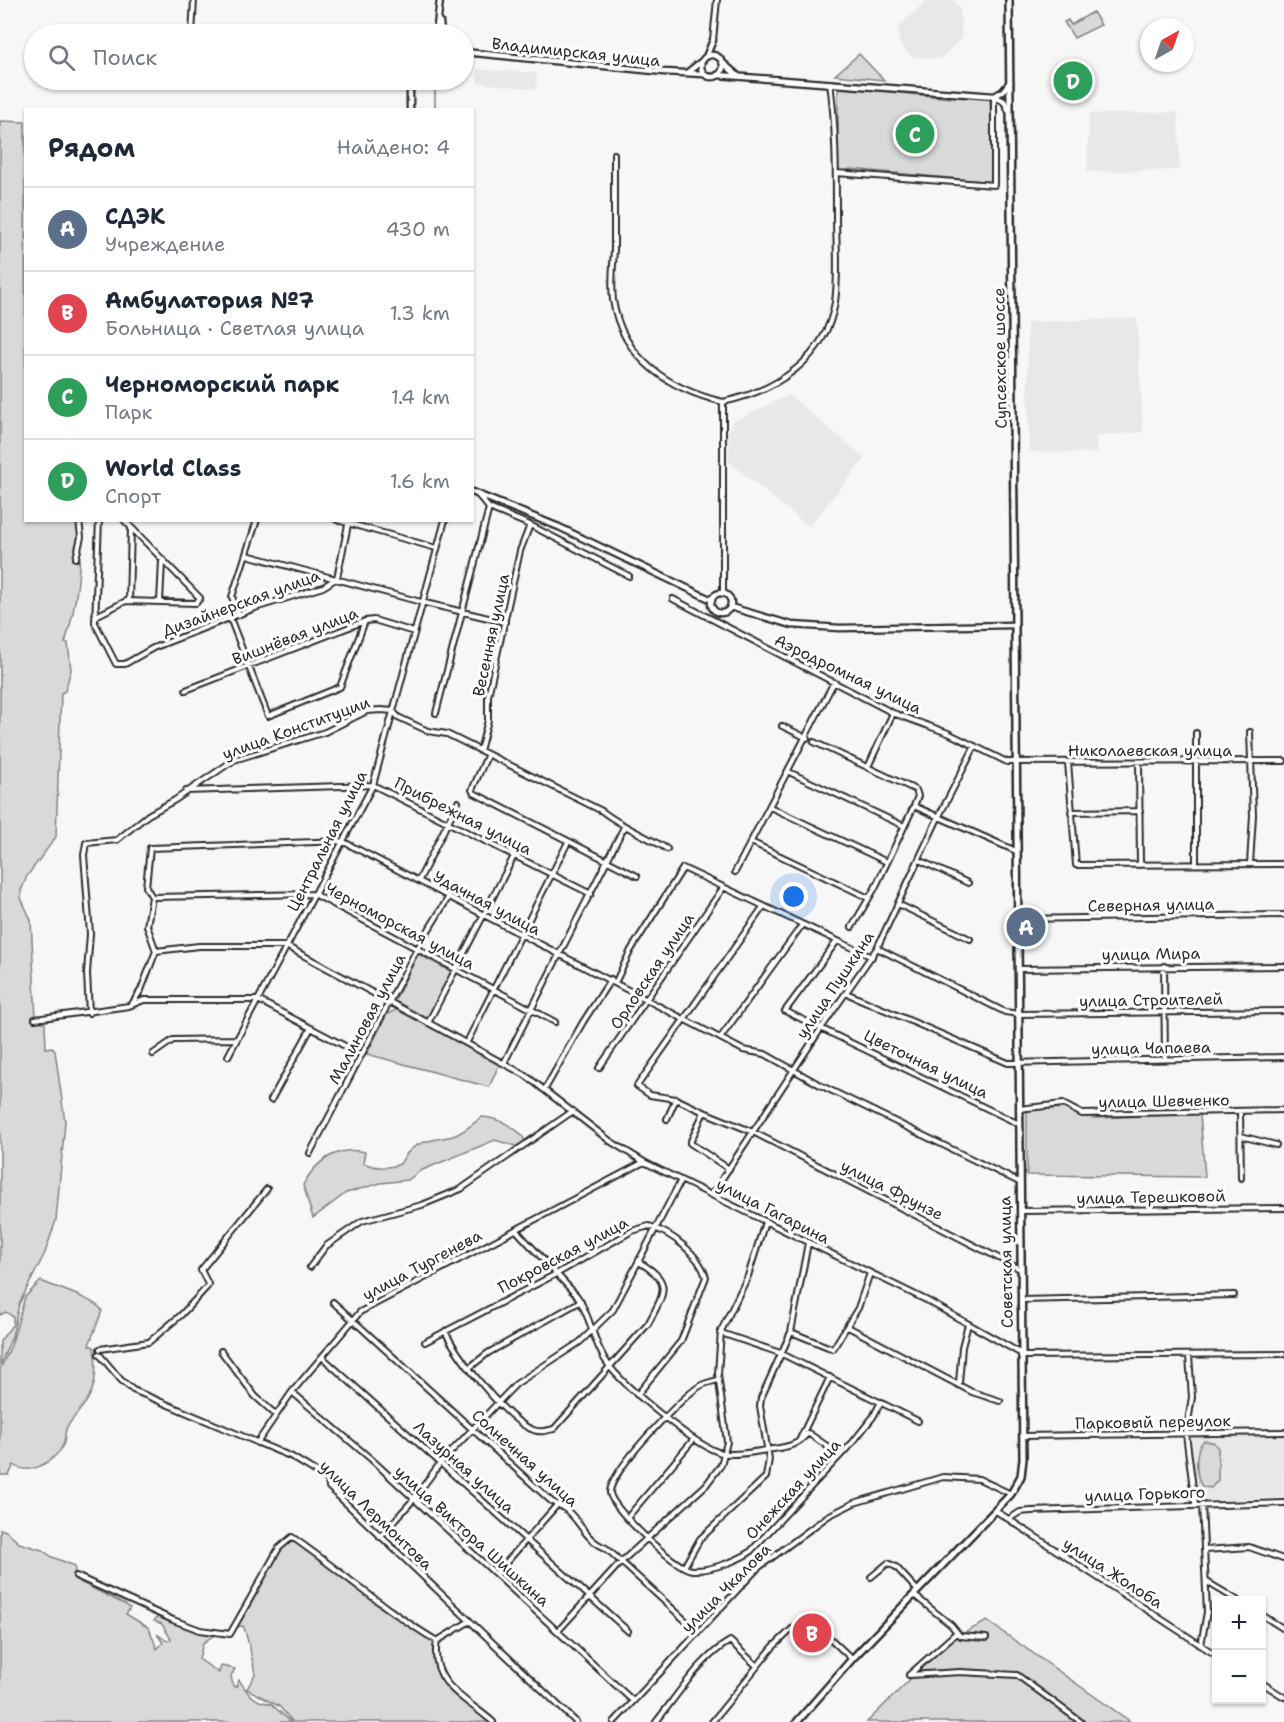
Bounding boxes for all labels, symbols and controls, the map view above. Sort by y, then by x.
north arrow [1140,18,1194,72]
search box [24,24,474,90]
street label: Владимирская улица [491,33,661,71]
icon: search [45,41,78,74]
text: Поиск [93,43,157,72]
pin: D [1054,58,1092,104]
pin: C [896,112,934,156]
text: Рядом [48,130,135,165]
text: Найдено: 4 [337,134,450,160]
text: СДЭК [105,202,165,231]
text: A [60,216,75,242]
text: 430 m [386,216,450,242]
text: Учреждение [105,231,225,257]
text: Амбулатория №7 [105,286,314,315]
street label: Супсехское шоссе [988,287,1012,429]
text: B [61,300,74,326]
text: 1.3 km [390,300,450,326]
text: Больница · Светлая улица [105,315,364,341]
text: Черноморский парк [105,370,339,399]
text: C [61,384,74,410]
text: 1.4 km [391,384,450,410]
text: Парк [105,399,152,425]
text: World Class [105,454,241,483]
text: D [60,468,75,494]
text: 1.6 km [390,468,450,494]
text: Спорт [105,483,161,509]
street label: Дизайнерская улица [159,565,323,641]
street label: Весенняя улица [468,572,514,698]
street label: Вишнёвая улица [229,602,361,670]
street label: Аэродромная улица [771,629,925,719]
street label: улица Конституции [219,692,373,764]
street label: Николаевская улица [1068,740,1232,761]
street label: Центральная улица [282,767,372,915]
street label: Прибрежная улица [391,772,535,860]
street label: Удачная улица [430,866,544,940]
street label: Черноморская улица [322,878,478,974]
your location [779,882,808,911]
street label: Северная улица [1087,893,1215,917]
pin: A [1006,904,1046,950]
street label: Орловская улица [605,909,699,1033]
street label: улица Пушкина [791,927,879,1043]
street label: улица Мира [1102,943,1201,965]
street label: Малиновая улица [324,950,410,1088]
street label: улица Строителей [1079,988,1223,1012]
street label: Цветочная улица [860,1025,992,1103]
street label: улица Чапаева [1091,1036,1211,1060]
street label: улица Шевченко [1098,1089,1230,1113]
street label: улица Фрунзе [837,1155,947,1225]
street label: улица Гагарина [713,1173,833,1249]
street label: улица Терешковой [1076,1185,1226,1209]
street label: Советская улица [994,1196,1018,1328]
street label: Покровская улица [494,1212,632,1298]
street label: улица Тургенева [359,1225,485,1305]
street label: Солнечная улица [467,1405,583,1511]
street label: Парковый переулок [1075,1410,1231,1434]
street label: Лазурная улица [409,1416,519,1518]
street label: Онежская улица [741,1434,845,1544]
street label: улица Лермонтова [315,1456,437,1574]
street label: улица Виктора Шишкина [390,1461,554,1611]
street label: улица Горького [1084,1481,1206,1507]
street label: улица Жолоба [1059,1533,1167,1613]
street label: улица Чкалова [677,1539,775,1637]
map controls [1212,1596,1266,1704]
button: + [1212,1596,1266,1650]
pin: B [792,1610,832,1656]
button: − [1212,1650,1266,1704]

